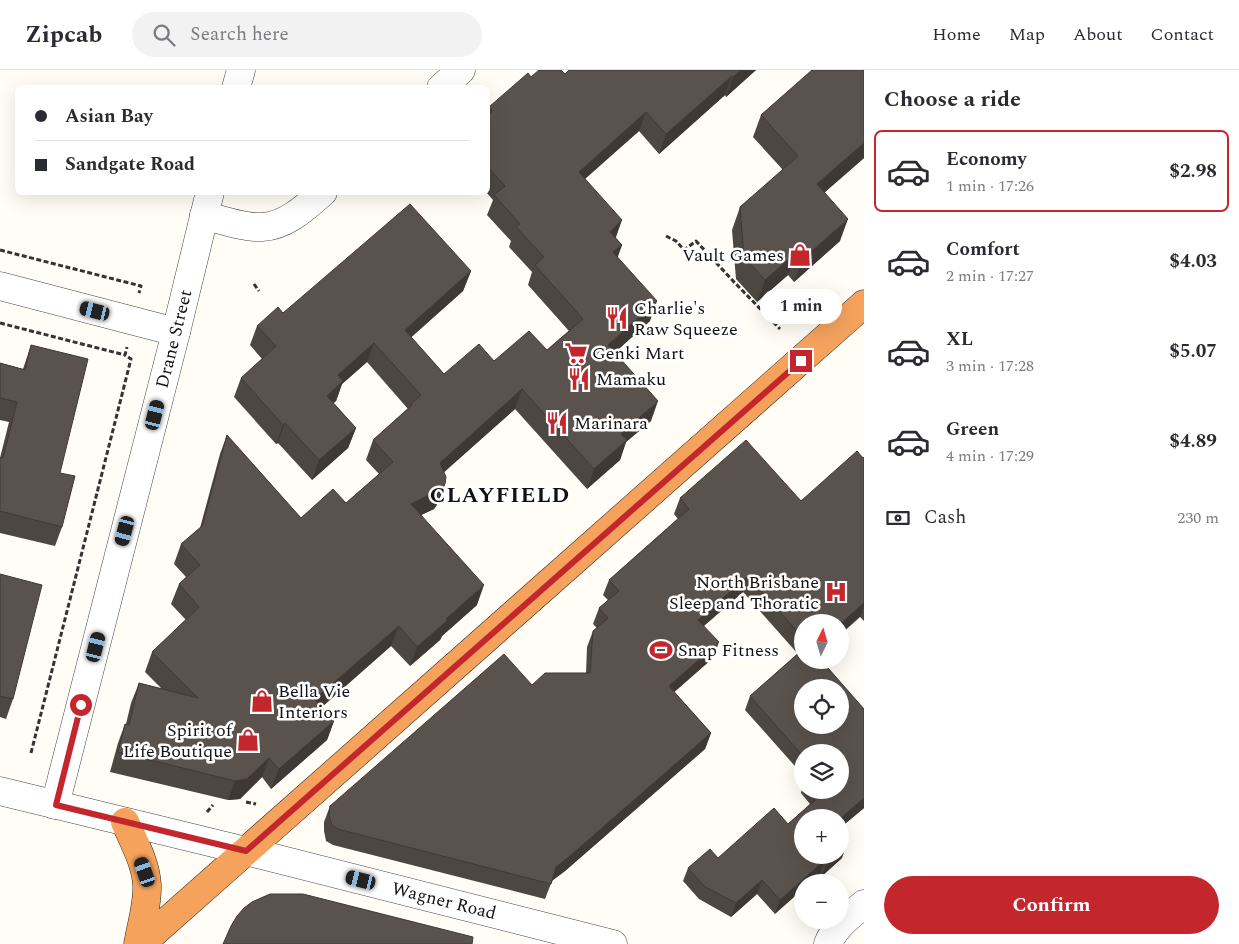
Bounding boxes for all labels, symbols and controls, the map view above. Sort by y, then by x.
search box [132,12,482,57]
text: Zipcab [25,17,102,53]
text: Search here [190,20,289,49]
icon: search [150,21,178,49]
text: Home [932,21,981,48]
text: Map [1009,21,1045,48]
text: About [1073,21,1123,48]
text: Contact [1151,21,1214,48]
text: Choose a ride [884,83,1021,116]
text: Asian Bay [65,102,153,131]
text: Economy [946,145,1027,174]
icon: car [886,149,931,194]
text: Sandgate Road [65,150,195,179]
text: $2.98 [1169,157,1217,186]
text: 1 min · 17:26 [946,174,1034,198]
text: Comfort [946,235,1020,264]
icon: car [886,239,931,284]
place label: Vault Games [682,242,784,269]
shop icon: Vault Games [787,242,813,268]
text: $4.03 [1169,247,1217,276]
text: 2 min · 17:27 [946,264,1034,288]
street label: Drane Street [149,287,199,391]
callout: 1 min [760,288,842,324]
text: 1 min [780,294,822,318]
place label: Charlie's Raw Squeeze [634,295,738,343]
car [78,300,111,322]
restaurant icon: Charlie's Raw Squeeze [604,305,630,331]
text: XL [946,325,973,354]
icon: car [886,329,931,374]
text: $5.07 [1169,337,1217,366]
supermarket icon: Genki Mart [563,340,589,366]
place label: Genki Mart [592,340,684,367]
route end [790,350,812,372]
text: 3 min · 17:28 [946,354,1034,378]
restaurant icon: Mamaku [566,366,592,392]
place label: Mamaku [596,366,666,393]
car [144,399,165,431]
restaurant icon: Marinara [544,410,570,436]
place label: Marinara [574,410,648,437]
text: Green [946,415,999,444]
icon: car [886,419,931,464]
text: $4.89 [1169,427,1217,456]
text: 4 min · 17:29 [946,444,1034,468]
district label: CLAYFIELD [430,479,570,512]
text: Cash [924,503,966,532]
icon: cash [884,504,912,532]
text: 230 m [1177,506,1219,530]
car [113,515,136,547]
place label: North Brisbane Sleep and Thoratic [669,569,819,617]
hospital icon: North Brisbane Sleep and Thoratic [823,579,849,605]
north arrow [794,614,849,669]
map controls [794,614,849,929]
car [85,631,106,663]
sports icon: Snap Fitness [648,637,674,663]
place label: Snap Fitness [678,637,779,664]
place label: Bella Vie Interiors [278,678,350,726]
button: locate [794,679,849,734]
shop icon: Bella Vie Interiors [249,688,275,714]
route start [70,694,92,716]
place label: Spirit of Life Boutique [123,717,234,765]
shop icon: Spirit of Life Boutique [235,727,261,753]
button: layers [794,744,849,799]
button: + [794,809,849,864]
car [133,855,156,889]
car [344,869,377,891]
button: − [794,874,849,929]
street label: Wagner Road [389,875,499,927]
button: Confirm [884,876,1219,934]

